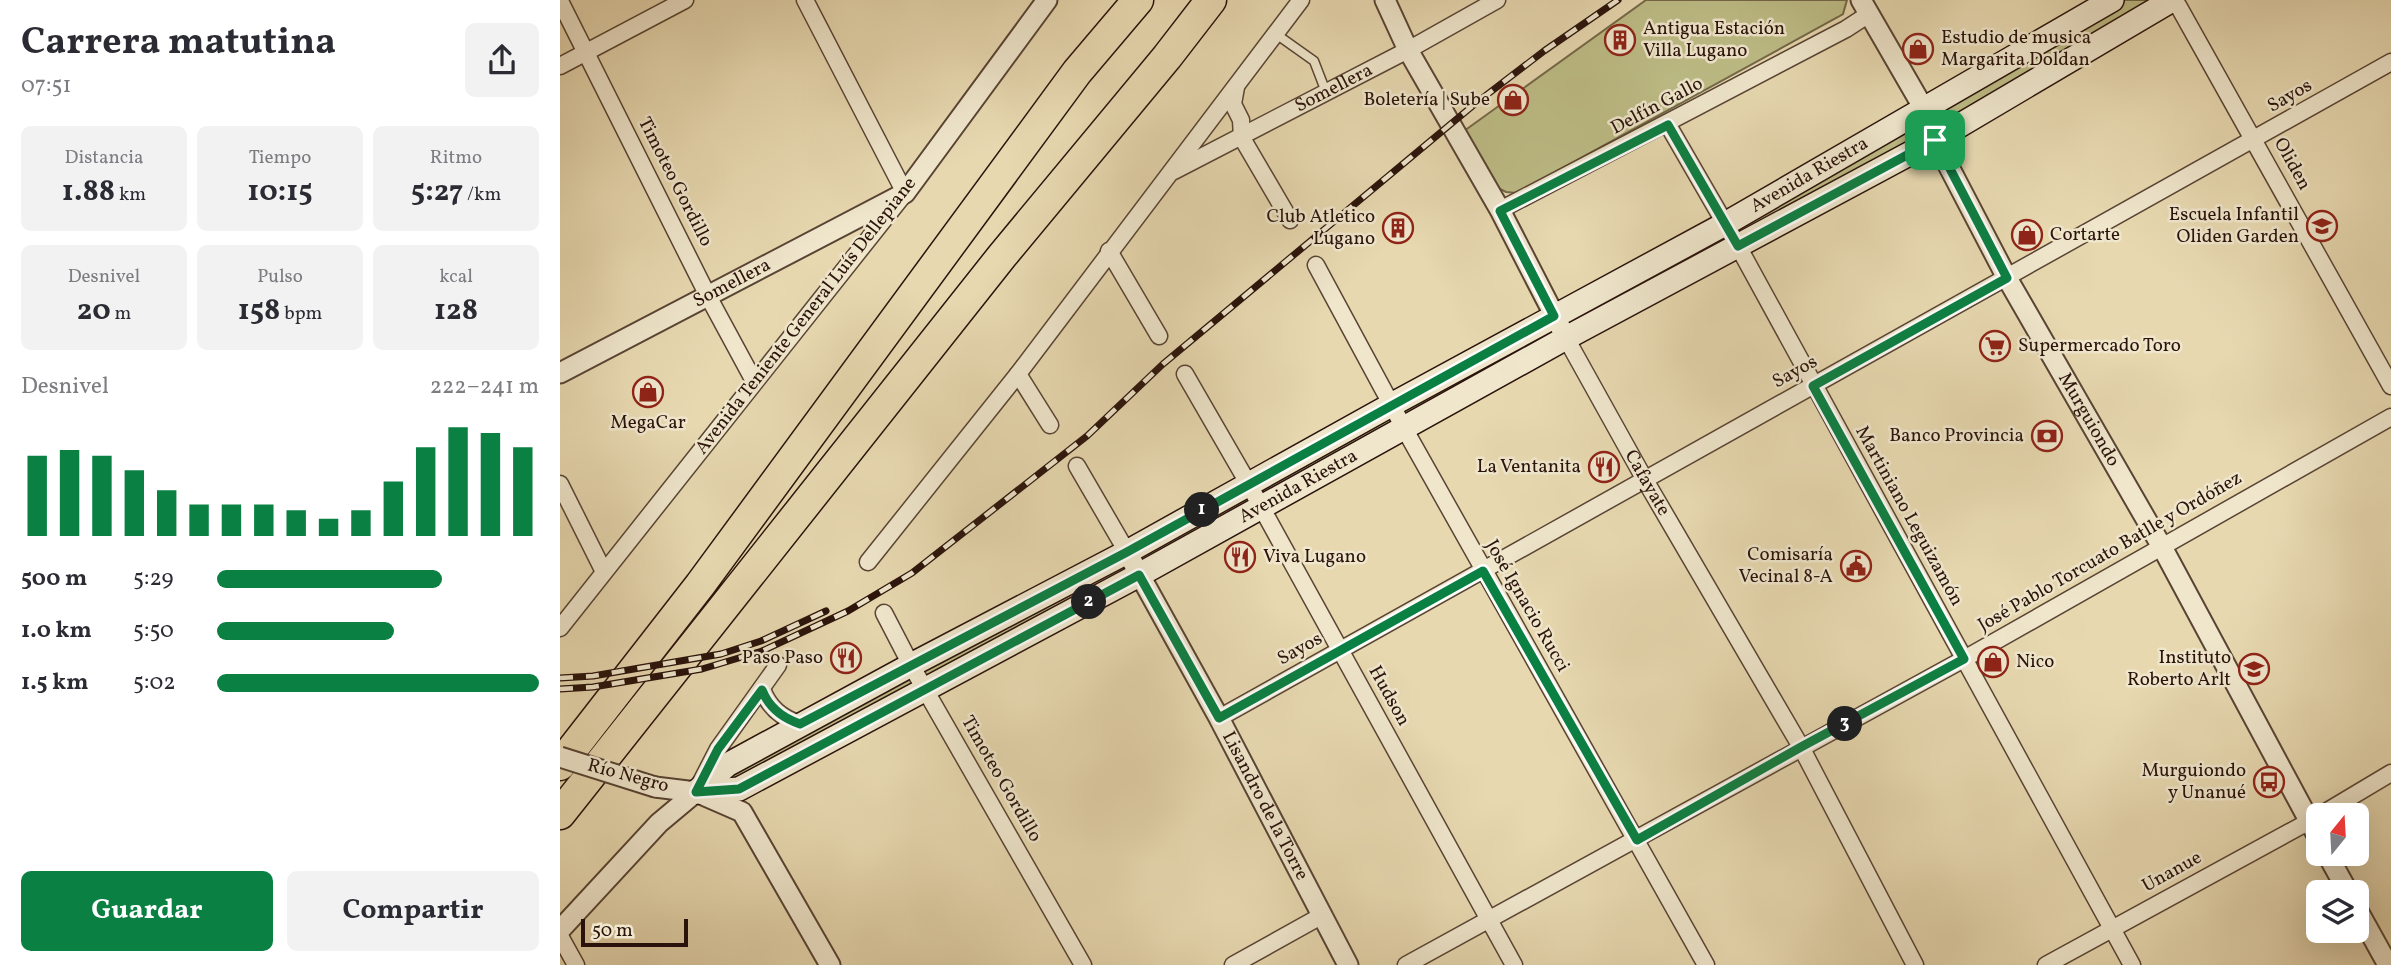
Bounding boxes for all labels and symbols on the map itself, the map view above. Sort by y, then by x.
place label: Antigua Estación Villa Lugano [1643,16,1785,64]
building icon: Antigua Estación Villa Lugano [1603,23,1637,57]
place label: Estudio de musica Margarita Doldan [1941,25,2091,73]
shop icon: Estudio de musica Margarita Doldan [1901,32,1935,66]
street label: Somellera [1290,57,1377,119]
street label: Delfín Gallo [1606,71,1708,141]
street label: Sayos [2263,73,2317,119]
shop icon: Boletería | Sube [1496,83,1530,117]
place label: Boletería | Sube [1363,87,1490,113]
pin [1905,110,1965,170]
street label: Timoteo Gordillo [631,113,719,251]
street label: Avenida Riestra [1746,131,1873,219]
street label: Oliden [2267,133,2317,195]
street label: Avenida Teniente General Luís Dellepiane [689,172,923,460]
place label: Escuela Infantil Oliden Garden [2169,202,2299,250]
place label: Club Atletico Lugano [1267,204,1375,252]
school or university icon: Escuela Infantil Oliden Garden [2305,209,2339,243]
building icon: Club Atletico Lugano [1381,211,1415,245]
shop icon: Cortarte [2010,218,2044,252]
place label: Cortarte [2050,222,2120,248]
street label: Somellera [689,252,775,314]
supermarket icon: Supermercado Toro [1978,329,2012,363]
place label: Supermercado Toro [2018,333,2181,359]
street label: Sayos [1768,349,1822,395]
street label: Murguiondo [2051,368,2126,471]
shop icon: MegaCar [631,375,665,409]
place label: MegaCar [610,410,686,436]
bank icon: Banco Provincia [2030,419,2064,453]
street label: Martiniano Leguizamón [1849,421,1969,611]
place label: Banco Provincia [1889,423,2024,449]
street label: Avenida Riestra [1234,443,1362,530]
street label: Cafayate [1618,445,1676,521]
restaurant icon: La Ventanita [1587,450,1621,484]
place label: La Ventanita [1477,454,1581,480]
street label: José Pablo Torcuato Batlle y Ordóñez [1973,465,2247,639]
pin: 1 [1184,492,1220,528]
street label: José Ignacio Rucci [1478,535,1576,677]
restaurant icon: Viva Lugano [1223,540,1257,574]
place label: Comisaría Vecinal 8-A [1738,542,1833,590]
place label: Viva Lugano [1263,544,1366,570]
public building icon: Comisaría Vecinal 8-A [1839,549,1873,583]
pin: 2 [1072,584,1106,620]
street label: Sayos [1273,626,1327,672]
restaurant icon: Paso Paso [829,641,863,675]
place label: Paso Paso [742,645,823,671]
shop icon: Nico [1976,645,2010,679]
place label: Instituto Roberto Arlt [2127,645,2231,693]
place label: Nico [2016,649,2054,675]
school or university icon: Instituto Roberto Arlt [2237,652,2271,686]
street label: Hudson [1362,661,1416,731]
pin: 3 [1828,706,1862,742]
street label: Timoteo Gordillo [954,711,1048,847]
street label: Lisandro de la Torre [1215,727,1315,885]
street label: Río Negro [584,753,672,799]
place label: Murguiondo y Unanué [2142,758,2246,806]
bus stop icon: Murguiondo y Unanué [2252,765,2286,799]
north arrow [2306,803,2370,866]
street label: Unanue [2137,845,2207,899]
scale bar [581,916,688,948]

